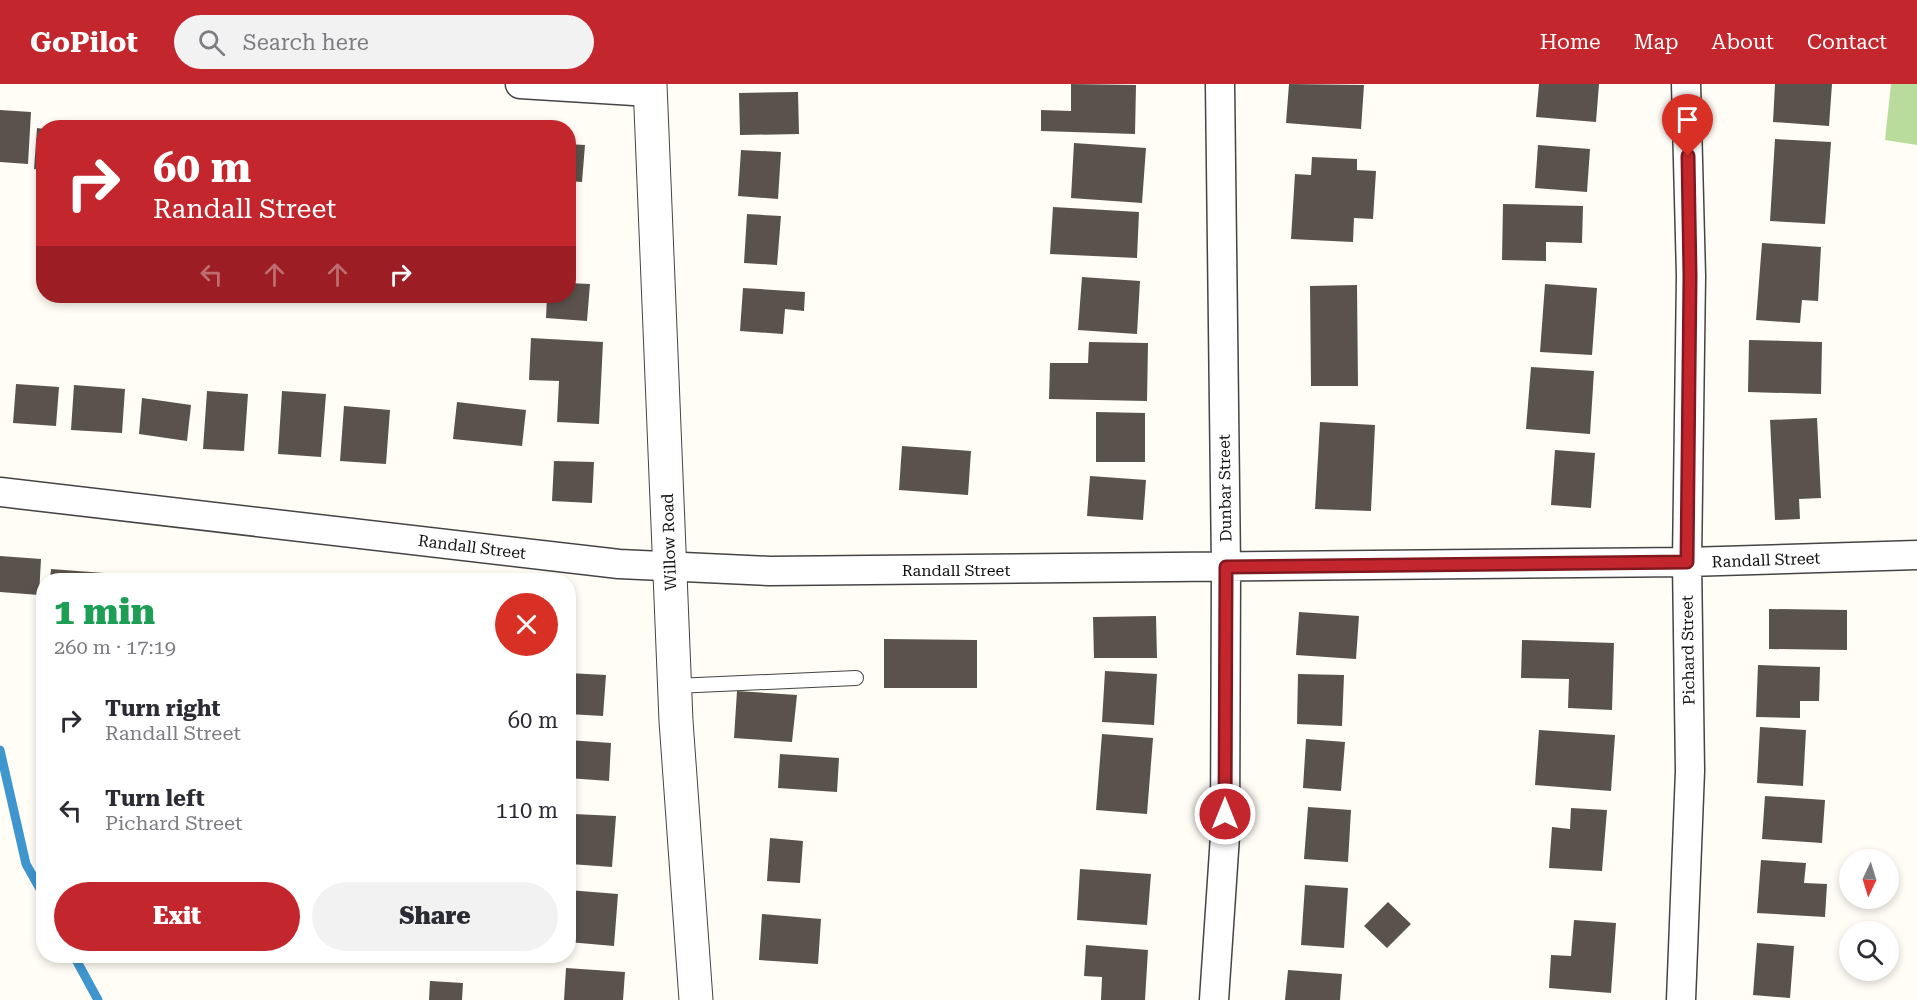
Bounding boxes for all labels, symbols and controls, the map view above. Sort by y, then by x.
search box [174,15,594,69]
text: GoPilot [30,26,138,59]
icon: search [195,26,228,59]
text: Search here [243,30,369,55]
text: Home [1540,30,1601,54]
text: Map [1634,30,1679,54]
text: About [1712,30,1774,54]
text: Contact [1807,30,1887,54]
pin [1662,94,1713,156]
icon: arrive [1671,103,1704,136]
text: 60 m [153,143,251,192]
icon: right [54,144,132,222]
text: Randall Street [153,193,336,225]
icon: left [195,258,228,291]
icon: ahead [258,258,291,291]
icon: ahead [321,258,354,291]
icon: right [384,258,417,291]
street label: Dunbar Street [1215,434,1235,542]
street label: Willow Road [658,493,680,591]
street label: Randall Street [417,531,527,563]
street label: Randall Street [1711,549,1821,571]
street label: Randall Street [902,561,1010,580]
text: 1 min [54,591,155,633]
button: close [495,593,558,656]
street label: Pichard Street [1678,595,1698,705]
text: 260 m · 17:19 [54,635,176,659]
text: Turn right [105,696,220,721]
icon: right [54,704,87,737]
text: 60 m [508,708,558,733]
text: Randall Street [105,721,241,745]
position arrow [1193,782,1257,846]
text: Turn left [105,786,205,811]
icon: left [54,794,87,827]
text: 110 m [495,798,558,823]
text: Pichard Street [105,811,243,835]
north arrow [1839,849,1899,909]
map controls [1839,849,1899,981]
button: Exit [54,882,300,951]
button: Share [312,882,558,951]
button: search [1839,921,1899,981]

